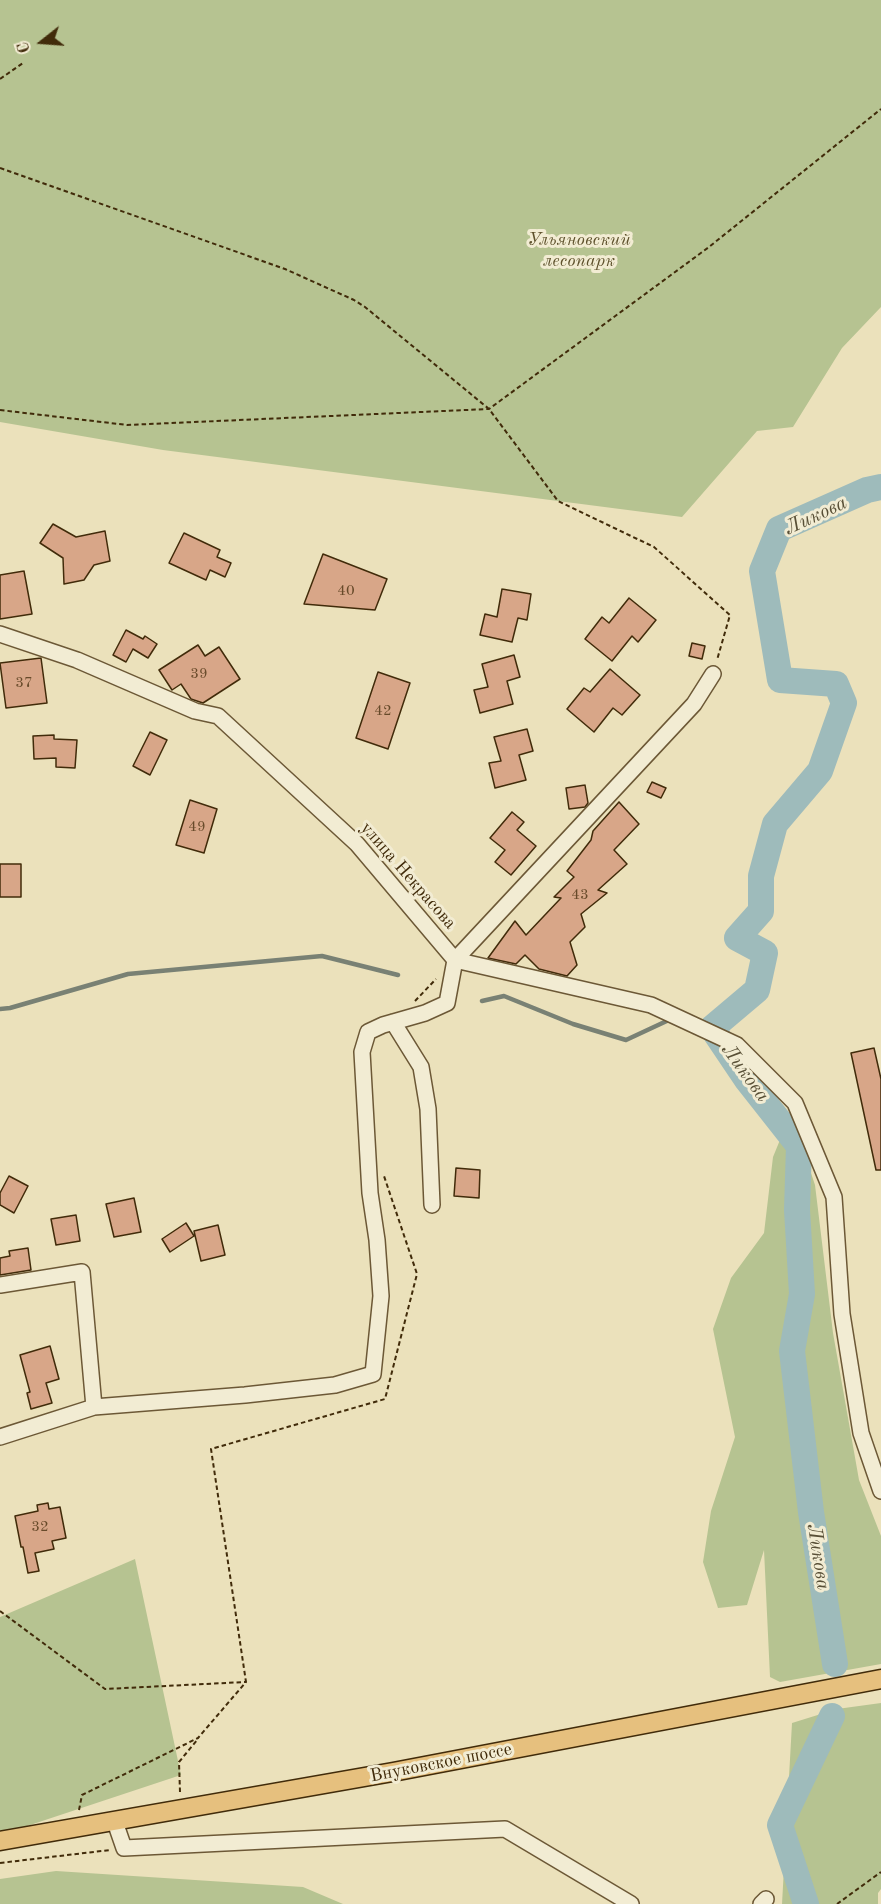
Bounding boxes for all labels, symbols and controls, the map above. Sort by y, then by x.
north arrow [12,12,72,72]
text: С [16,40,34,55]
park label: Ульяновский лесопарк [527,229,631,272]
water label: Ликова [781,491,851,541]
house number: 40 [337,582,355,600]
house number: 39 [190,665,208,683]
house number: 37 [15,674,33,692]
house number: 42 [374,702,392,720]
house number: 49 [188,818,206,836]
street label: улица Некрасова [356,818,460,934]
house number: 43 [571,886,589,904]
water label: Ликова [716,1039,774,1107]
house number: 32 [31,1518,49,1536]
water label: Ликова [801,1522,835,1592]
street label: Внуковское шоссе [368,1739,514,1787]

